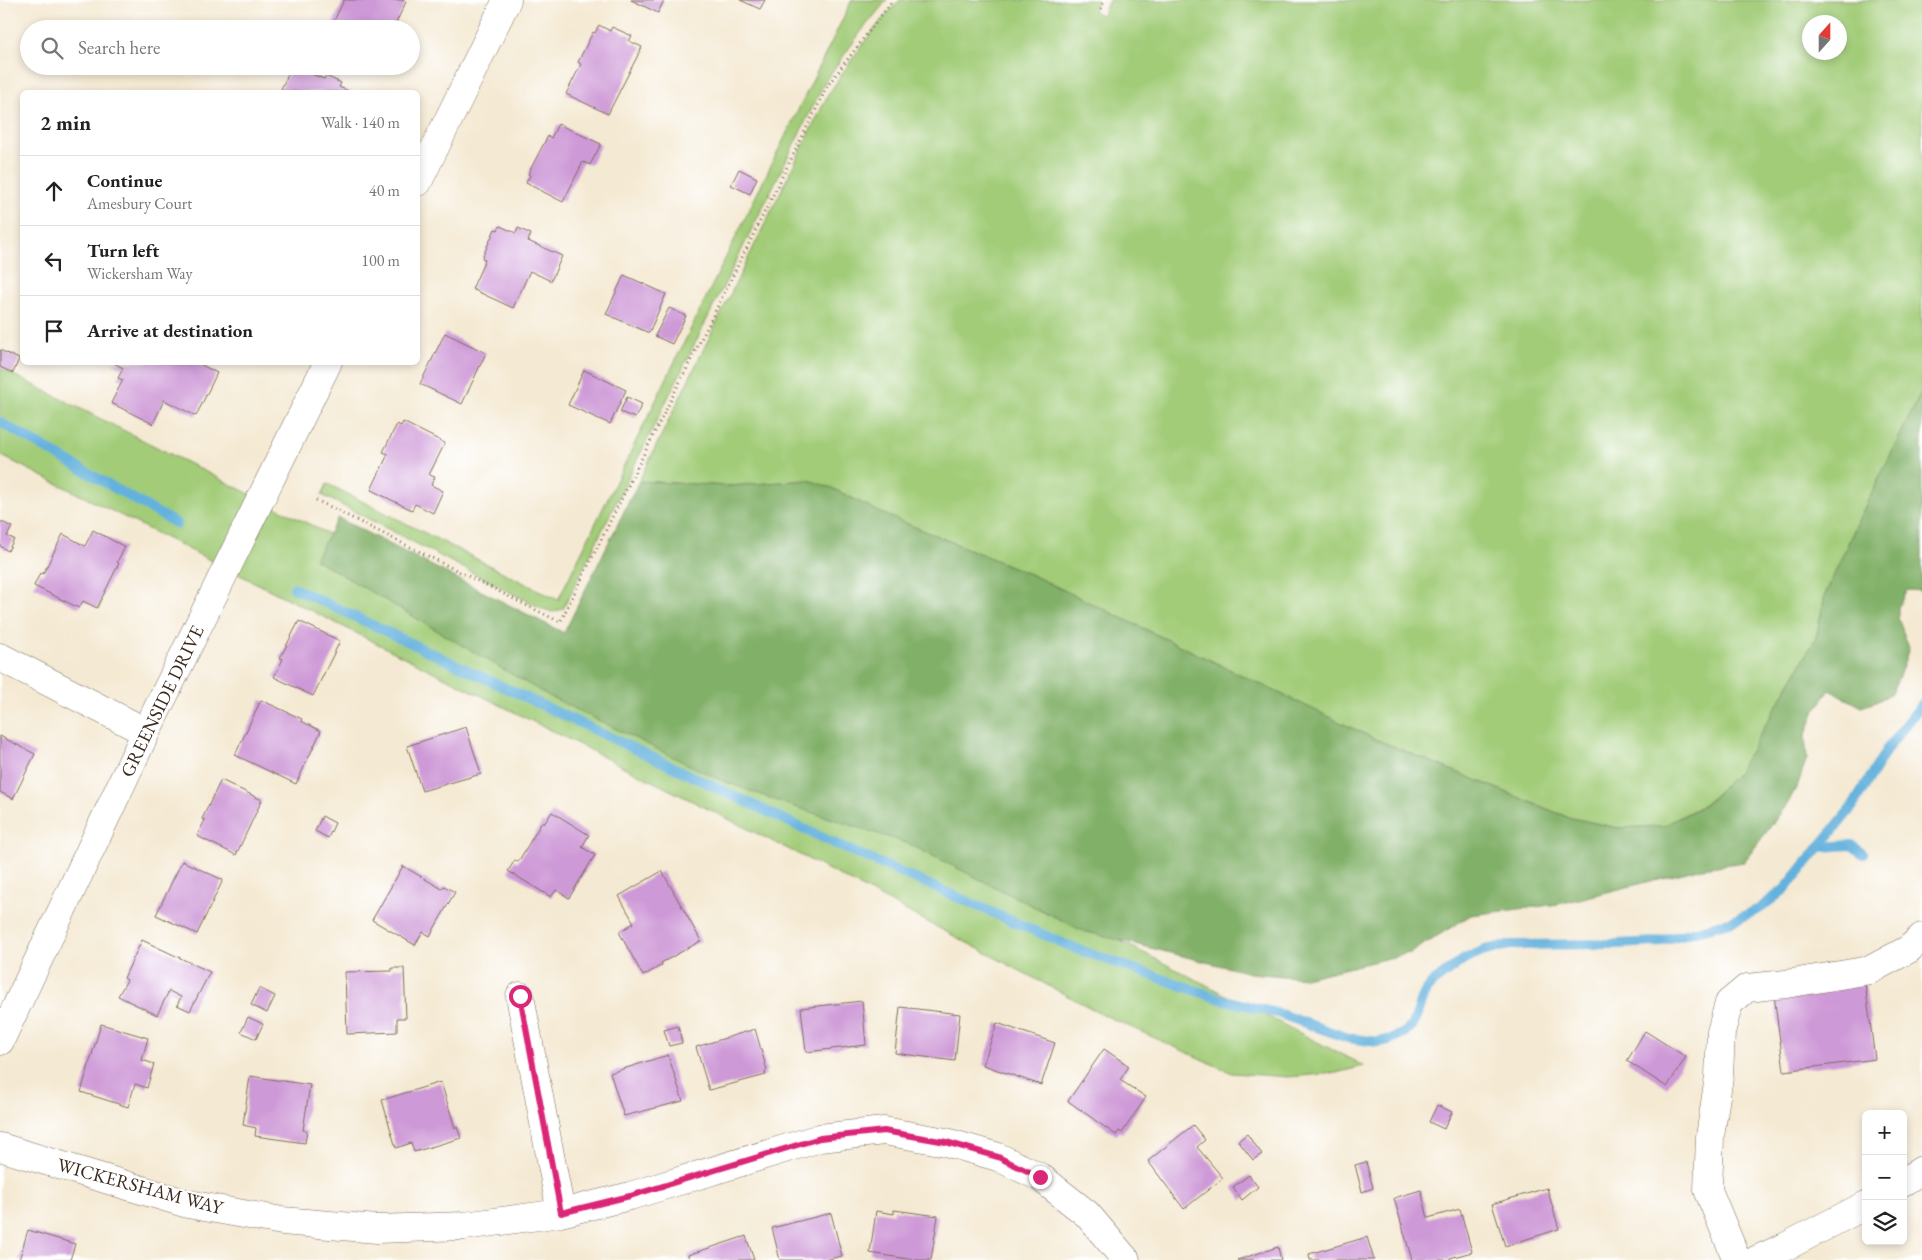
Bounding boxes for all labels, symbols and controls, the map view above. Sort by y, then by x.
north arrow [1802,15,1847,60]
search box [20,20,420,75]
icon: search [38,34,66,62]
text: Search here [78,35,160,60]
text: 2 min [40,109,91,136]
text: Walk · 140 m [321,112,400,133]
text: Continue [87,168,162,193]
icon: ahead [40,177,68,205]
text: 40 m [369,180,400,201]
text: Amesbury Court [87,193,192,214]
text: Turn left [87,238,159,263]
icon: left [40,247,68,275]
text: 100 m [361,250,400,271]
text: Wickersham Way [87,263,193,284]
icon: arrive [40,317,68,345]
text: Arrive at destination [87,318,253,343]
street label: GREENSIDE DRIVE [114,621,210,781]
route start [509,985,532,1008]
map controls [1862,1110,1907,1245]
button: + [1862,1110,1907,1155]
street label: WICKERSHAM WAY [54,1152,227,1220]
button: − [1862,1155,1907,1200]
route end [1029,1166,1052,1189]
button: layers [1862,1200,1907,1245]

